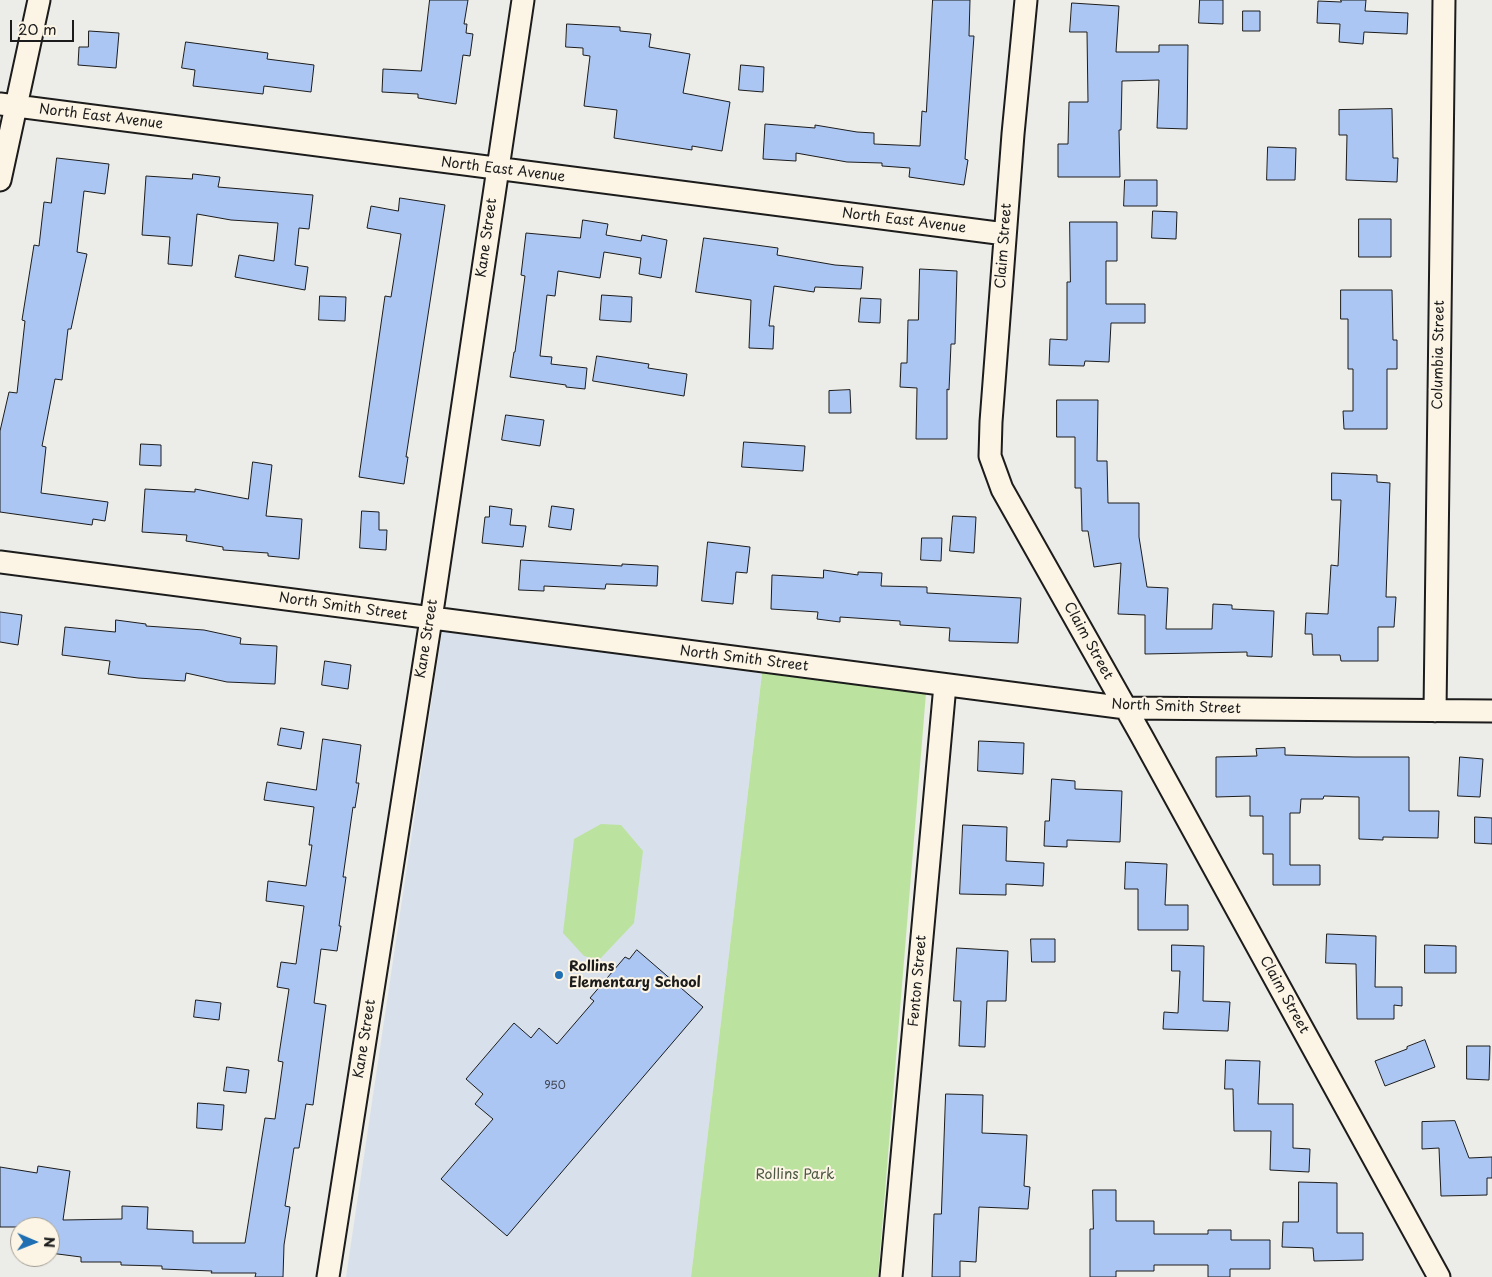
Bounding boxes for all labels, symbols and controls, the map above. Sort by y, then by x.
scale bar [12,10,76,42]
text: 20 m [18,17,57,40]
street label: North East Avenue [38,101,164,133]
street label: North East Avenue [440,154,566,186]
street label: Kane Street [473,197,501,279]
street label: Claim Street [993,203,1015,289]
street label: North East Avenue [841,205,967,237]
street label: Columbia Street [1430,300,1448,410]
street label: North Smith Street [278,590,408,624]
street label: Kane Street [412,598,442,680]
street label: Claim Street [1060,599,1116,683]
street label: North Smith Street [679,643,809,675]
street label: North Smith Street [1111,696,1241,718]
street label: Fenton Street [906,934,930,1028]
street label: Claim Street [1256,953,1312,1037]
place label: Rollins Elementary School [569,959,701,992]
marker: Rollins Elementary School [553,969,565,981]
street label: Kane Street [350,998,380,1080]
house number: 950 [544,1079,566,1093]
park label: Rollins Park [755,1167,835,1183]
north arrow [10,1217,60,1267]
text: N [39,1237,60,1248]

